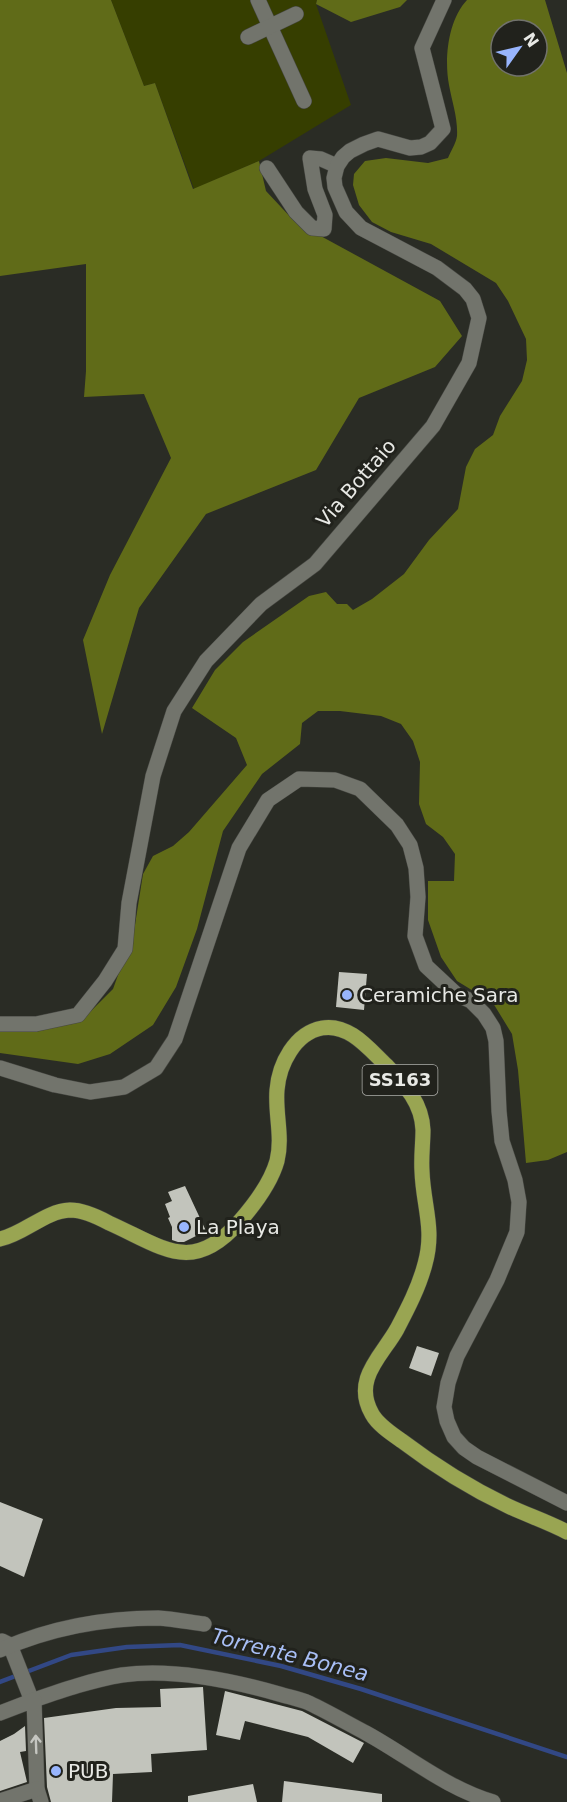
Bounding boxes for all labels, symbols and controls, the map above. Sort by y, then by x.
north arrow [489,18,549,78]
text: N [519,29,543,51]
street label: Via Bottaio [311,434,401,532]
place label: Ceramiche Sara [359,983,519,1007]
marker: Ceramiche Sara [340,988,354,1002]
road number: SS163 [362,1065,438,1095]
place label: La Playa [196,1215,280,1239]
marker: La Playa [177,1220,191,1234]
water label: Torrente Bonea [209,1624,371,1686]
one-way arrow [30,1734,41,1754]
place label: PUB [68,1759,108,1783]
marker: PUB [49,1764,63,1778]

